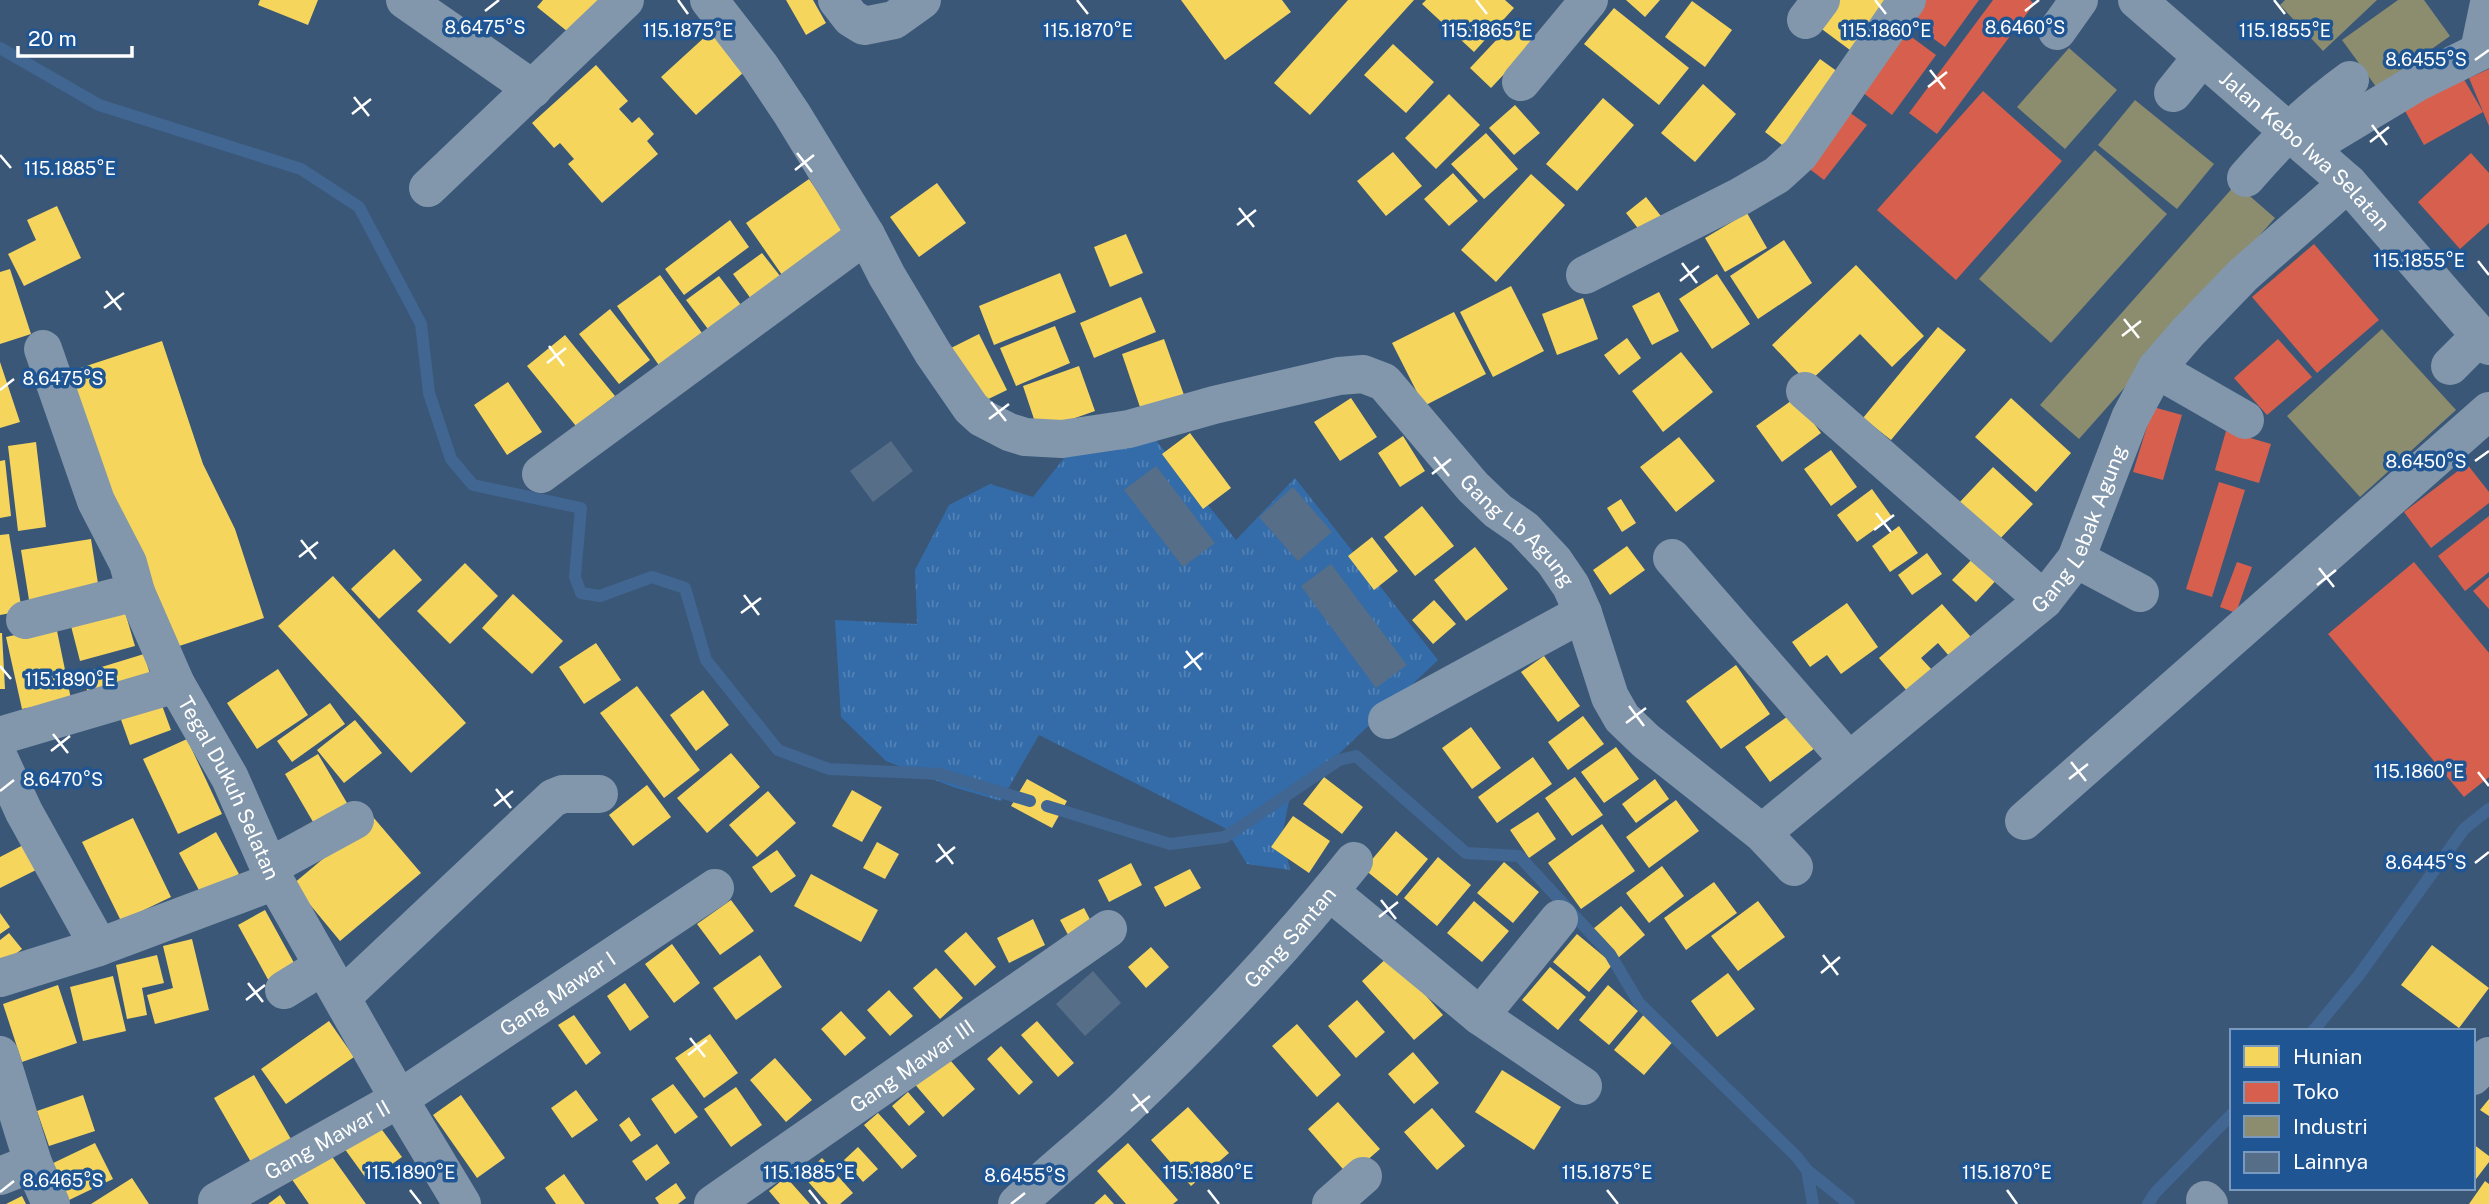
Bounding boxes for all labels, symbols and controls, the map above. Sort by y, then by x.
scale bar [18,14,131,58]
text: 8.6475°S [445,17,525,38]
text: 8.6460°S [1985,17,2065,38]
text: 115.1875°E [643,20,733,41]
text: 115.1870°E [1043,20,1133,41]
text: 115.1865°E [1441,20,1533,41]
text: 115.1860°E [1841,20,1931,41]
text: 115.1855°E [2239,20,2331,41]
text: 20 m [28,26,77,51]
text: 8.6455°S [2385,49,2467,70]
street label: Jalan Kebo Iwa Selatan [2215,65,2396,236]
text: 115.1885°E [24,158,116,179]
text: 115.1855°E [2373,250,2465,271]
text: 8.6475°S [23,368,103,389]
street label: Gang Lebak Agung [2026,441,2131,618]
text: 8.6450°S [2386,451,2466,472]
street label: Gang Lb Agung [1455,469,1580,592]
text: 115.1890°E [25,669,115,690]
street label: Tegal Dukuh Selatan [173,691,285,883]
text: 115.1860°E [2374,761,2464,782]
text: 8.6470°S [23,769,103,790]
text: 8.6445°S [2385,852,2467,873]
street label: Gang Santan [1239,881,1341,993]
street label: Gang Mawar I [495,946,620,1041]
street label: Gang Mawar III [845,1014,979,1118]
legend [2230,1029,2475,1190]
text: Hunian [2293,1044,2362,1069]
text: Toko [2293,1079,2339,1104]
street label: Gang Mawar II [260,1094,394,1185]
text: Industri [2293,1114,2368,1139]
text: Lainnya [2293,1149,2368,1174]
text: 115.1890°E [365,1162,455,1183]
text: 115.1885°E [763,1162,855,1183]
text: 115.1880°E [1162,1162,1254,1183]
text: 115.1875°E [1562,1162,1652,1183]
text: 115.1870°E [1962,1162,2052,1183]
text: 8.6455°S [984,1165,1066,1186]
text: 8.6465°S [22,1170,104,1191]

